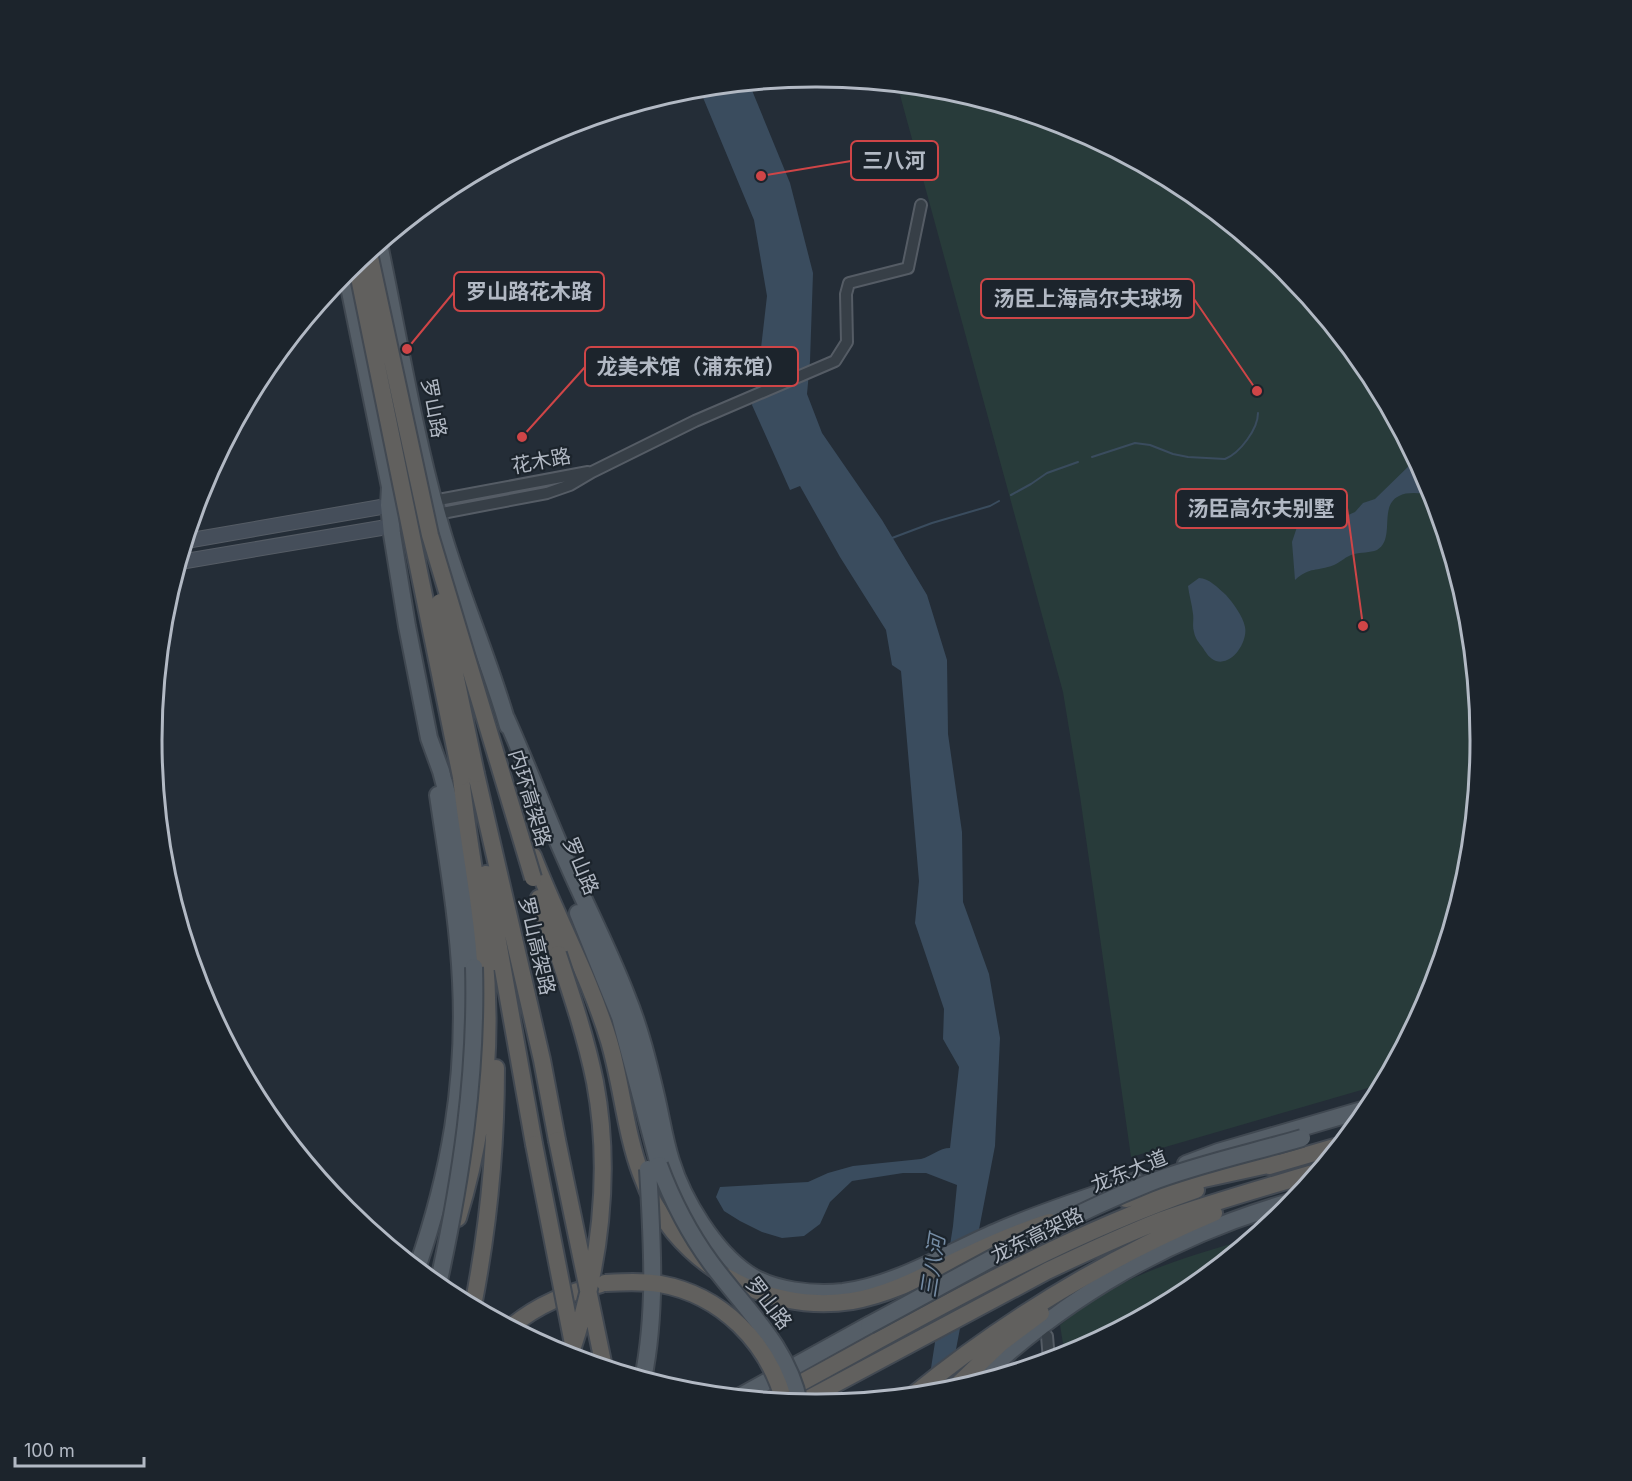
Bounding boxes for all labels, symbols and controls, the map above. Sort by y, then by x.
callout: 三八河 [851,141,938,180]
text: 三八河 [863,148,926,173]
callout: 罗山路花木路 [454,272,604,311]
text: 罗山路花木路 [466,279,592,304]
callout: 汤臣上海高尔夫球场 [981,279,1194,318]
text: 汤臣上海高尔夫球场 [994,286,1183,311]
callout: 龙美术馆（浦东馆） [585,347,798,386]
text: 龙美术馆（浦东馆） [597,354,786,379]
street label: 罗山路 [416,376,452,440]
street label: 花木路 [509,443,573,479]
callout: 汤臣高尔夫别墅 [1176,489,1347,528]
text: 汤臣高尔夫别墅 [1188,496,1335,521]
street label: 内环高架路 [504,747,556,849]
street label: 罗山路 [558,834,604,898]
street label: 罗山高架路 [514,895,560,997]
street label: 龙东大道 [1087,1145,1171,1197]
street label: 龙东高架路 [987,1202,1087,1268]
water label: 三八河 [915,1229,950,1299]
street label: 罗山路 [741,1272,797,1334]
scale bar [15,1430,144,1468]
text: 100 m [24,1440,75,1461]

